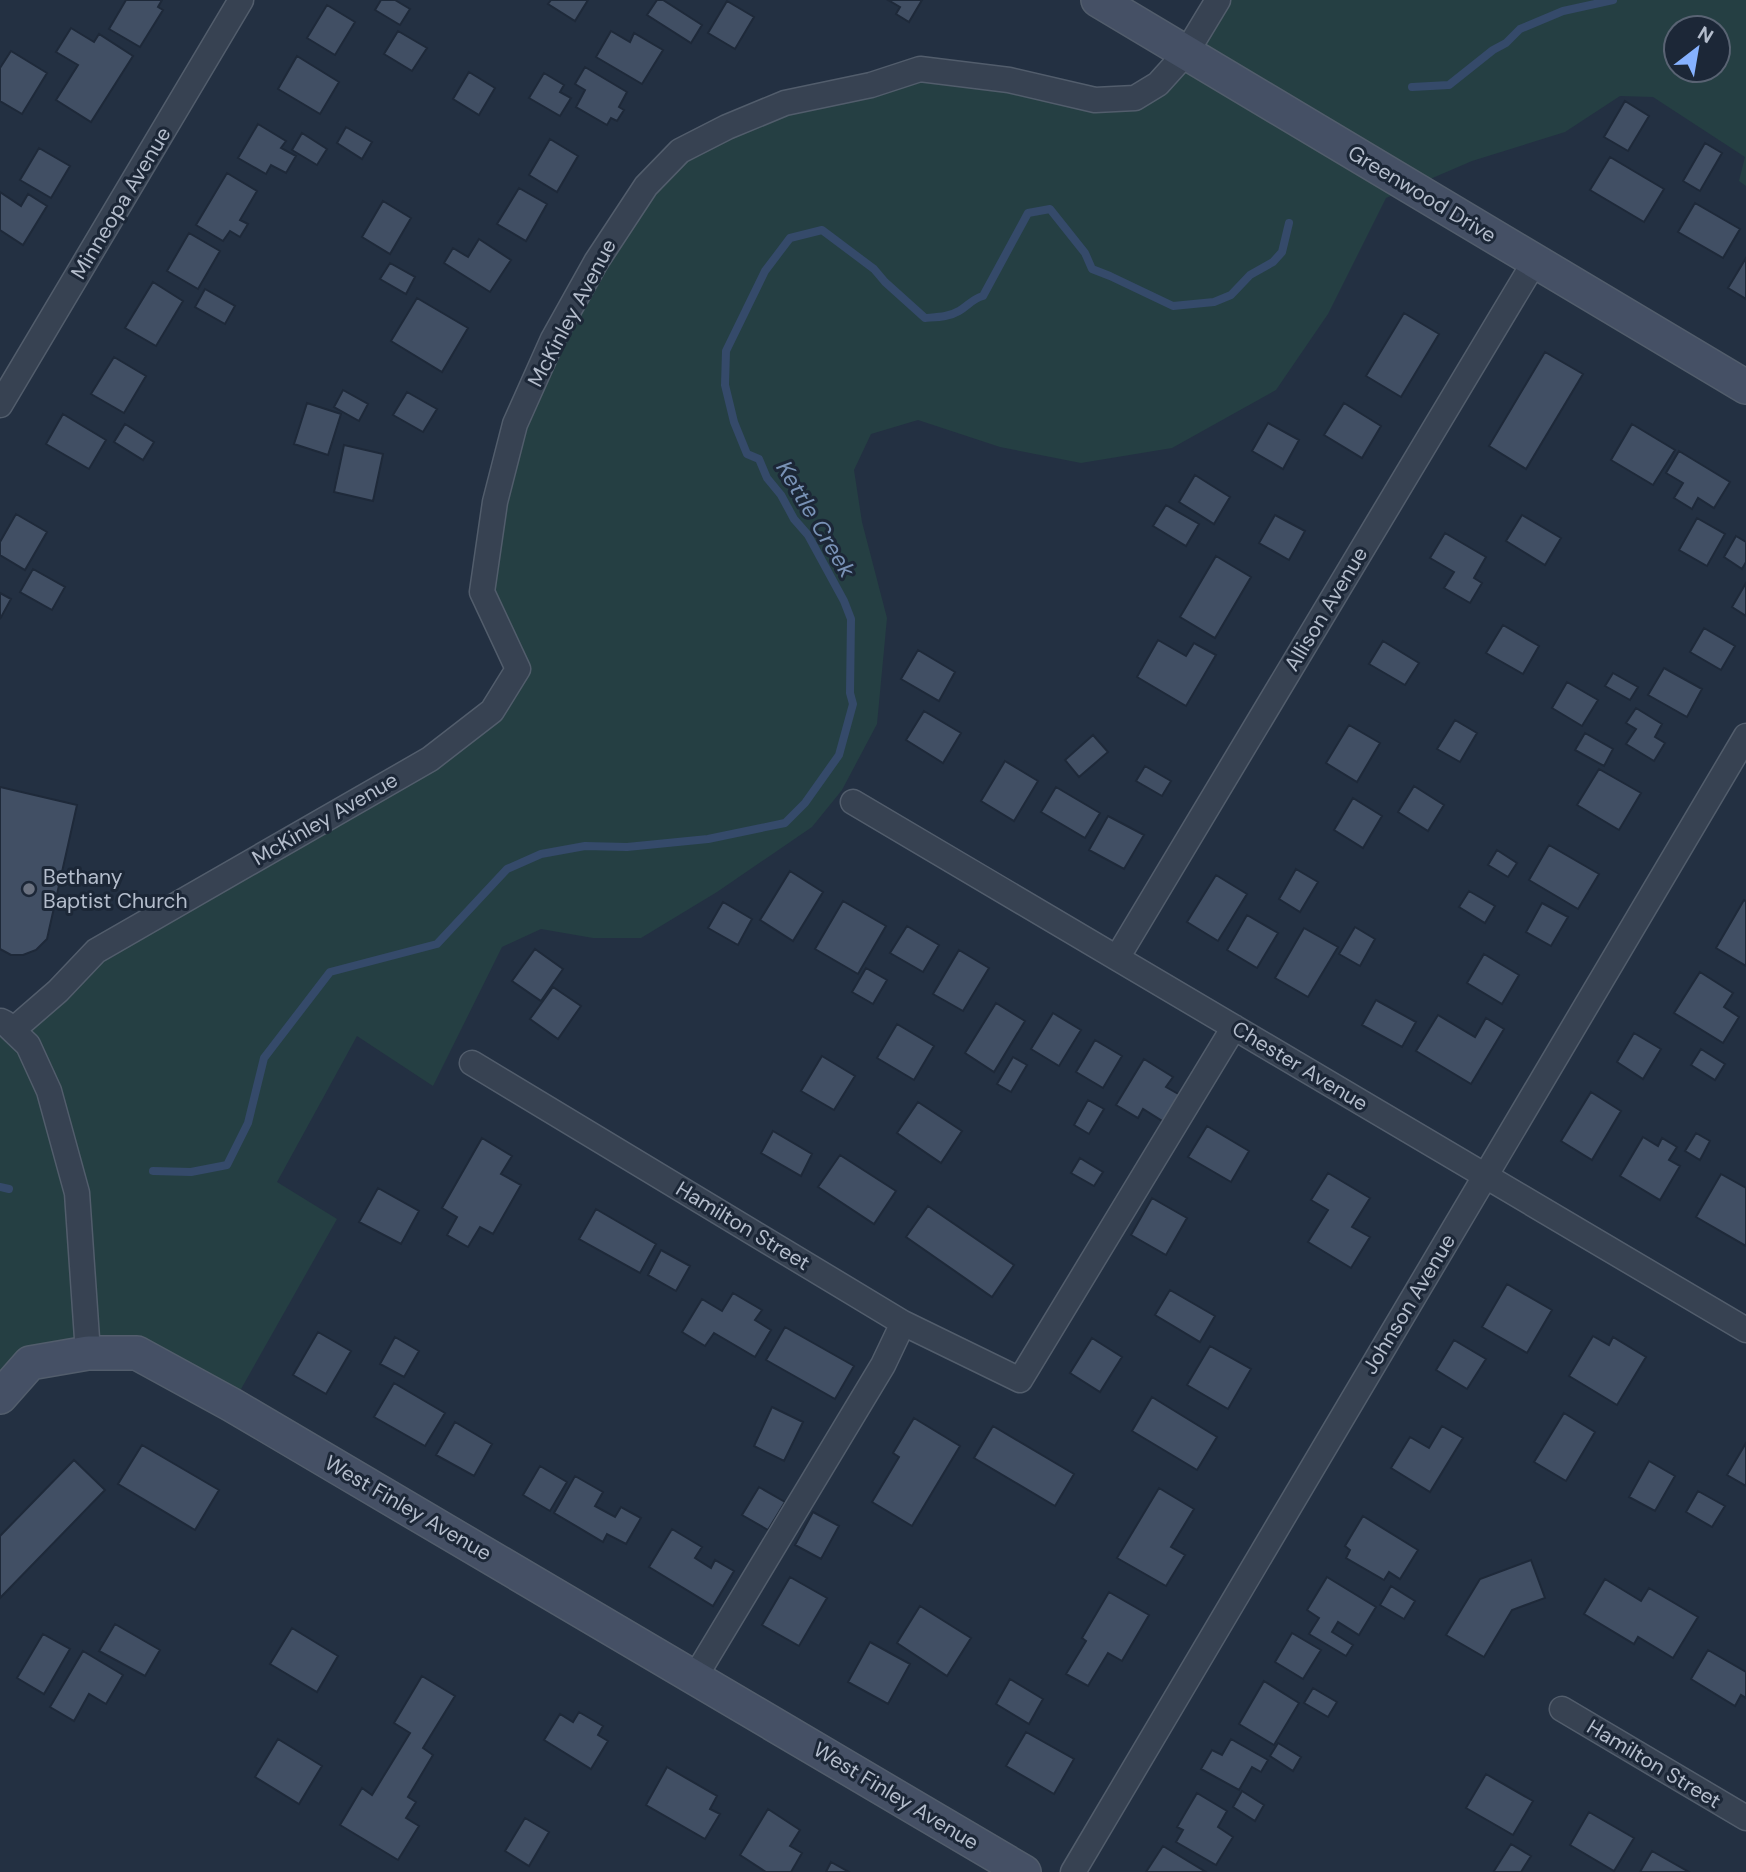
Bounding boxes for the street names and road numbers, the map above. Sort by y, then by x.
street label: Minneopa Avenue [65,122,178,284]
street label: Greenwood Drive [1343,139,1501,249]
street label: McKinley Avenue [521,234,623,392]
street label: Allison Avenue [1278,542,1374,676]
street label: McKinley Avenue [247,766,403,872]
street label: Chester Avenue [1227,1014,1373,1118]
street label: Hamilton Street [671,1175,815,1277]
street label: Johnson Avenue [1356,1229,1462,1379]
street label: West Finley Avenue [319,1449,497,1567]
street label: Hamilton Street [1582,1713,1726,1815]
street label: West Finley Avenue [808,1736,984,1857]

